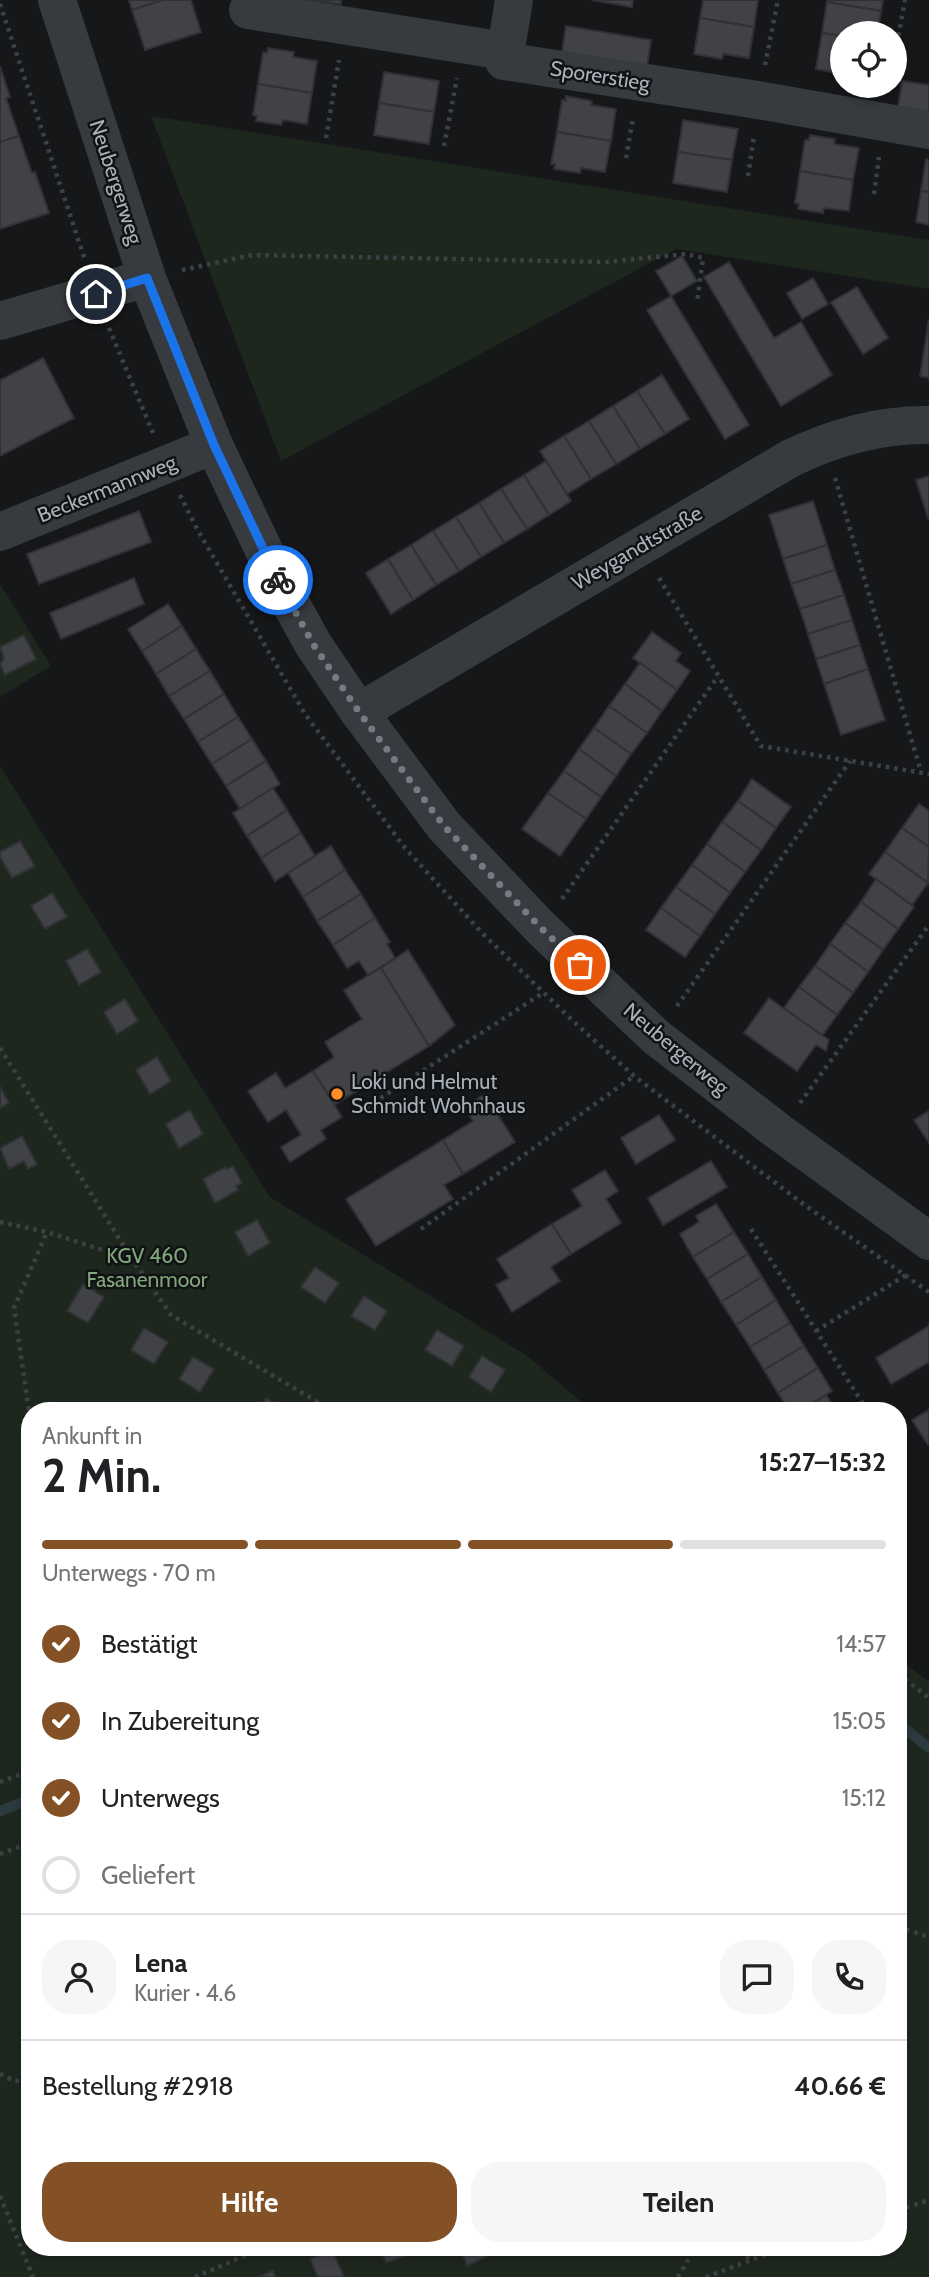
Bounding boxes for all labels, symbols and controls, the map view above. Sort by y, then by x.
map controls [830,21,907,98]
button: locate [830,21,907,98]
street label: Sporerstieg [548,55,652,96]
street label: Neubergerweg [85,116,149,248]
pin [66,264,126,324]
icon: home [77,275,115,313]
street label: Beckermannweg [34,449,180,528]
street label: Weygandtstraße [567,500,707,595]
courier [243,545,313,615]
icon: bike [259,561,297,599]
pin [550,935,610,995]
icon: bag [561,946,599,984]
street label: Neubergerweg [619,997,734,1100]
place label: Loki und Helmut Schmidt Wohnhaus [351,1069,526,1118]
marker: Loki und Helmut Schmidt Wohnhaus [329,1086,345,1102]
park label: KGV 460 Fasanenmoor [86,1243,208,1292]
text: Ankunft in [42,1422,142,1450]
text: 15:27–15:32 [759,1446,886,1478]
text: 2 Min. [42,1448,161,1504]
text: Unterwegs · 70 m [42,1559,216,1587]
icon: check [42,1625,80,1663]
text: Bestätigt [101,1628,198,1660]
text: 14:57 [836,1630,886,1658]
icon: check [42,1702,80,1740]
text: In Zubereitung [101,1705,259,1737]
text: 15:05 [833,1707,886,1735]
icon: check [42,1779,80,1817]
text: Unterwegs [101,1782,220,1814]
text: 15:12 [842,1784,886,1812]
text: Geliefert [101,1859,195,1891]
button: person [42,1940,116,2014]
button: chat [720,1940,794,2014]
button: phone [812,1940,886,2014]
text: Lena [134,1947,188,1979]
text: Kurier · 4.6 [134,1979,236,2007]
text: Bestellung #2918 [42,2070,234,2102]
text: 40.66 € [794,2070,886,2102]
button: Hilfe [42,2162,457,2242]
button: Teilen [471,2162,886,2242]

